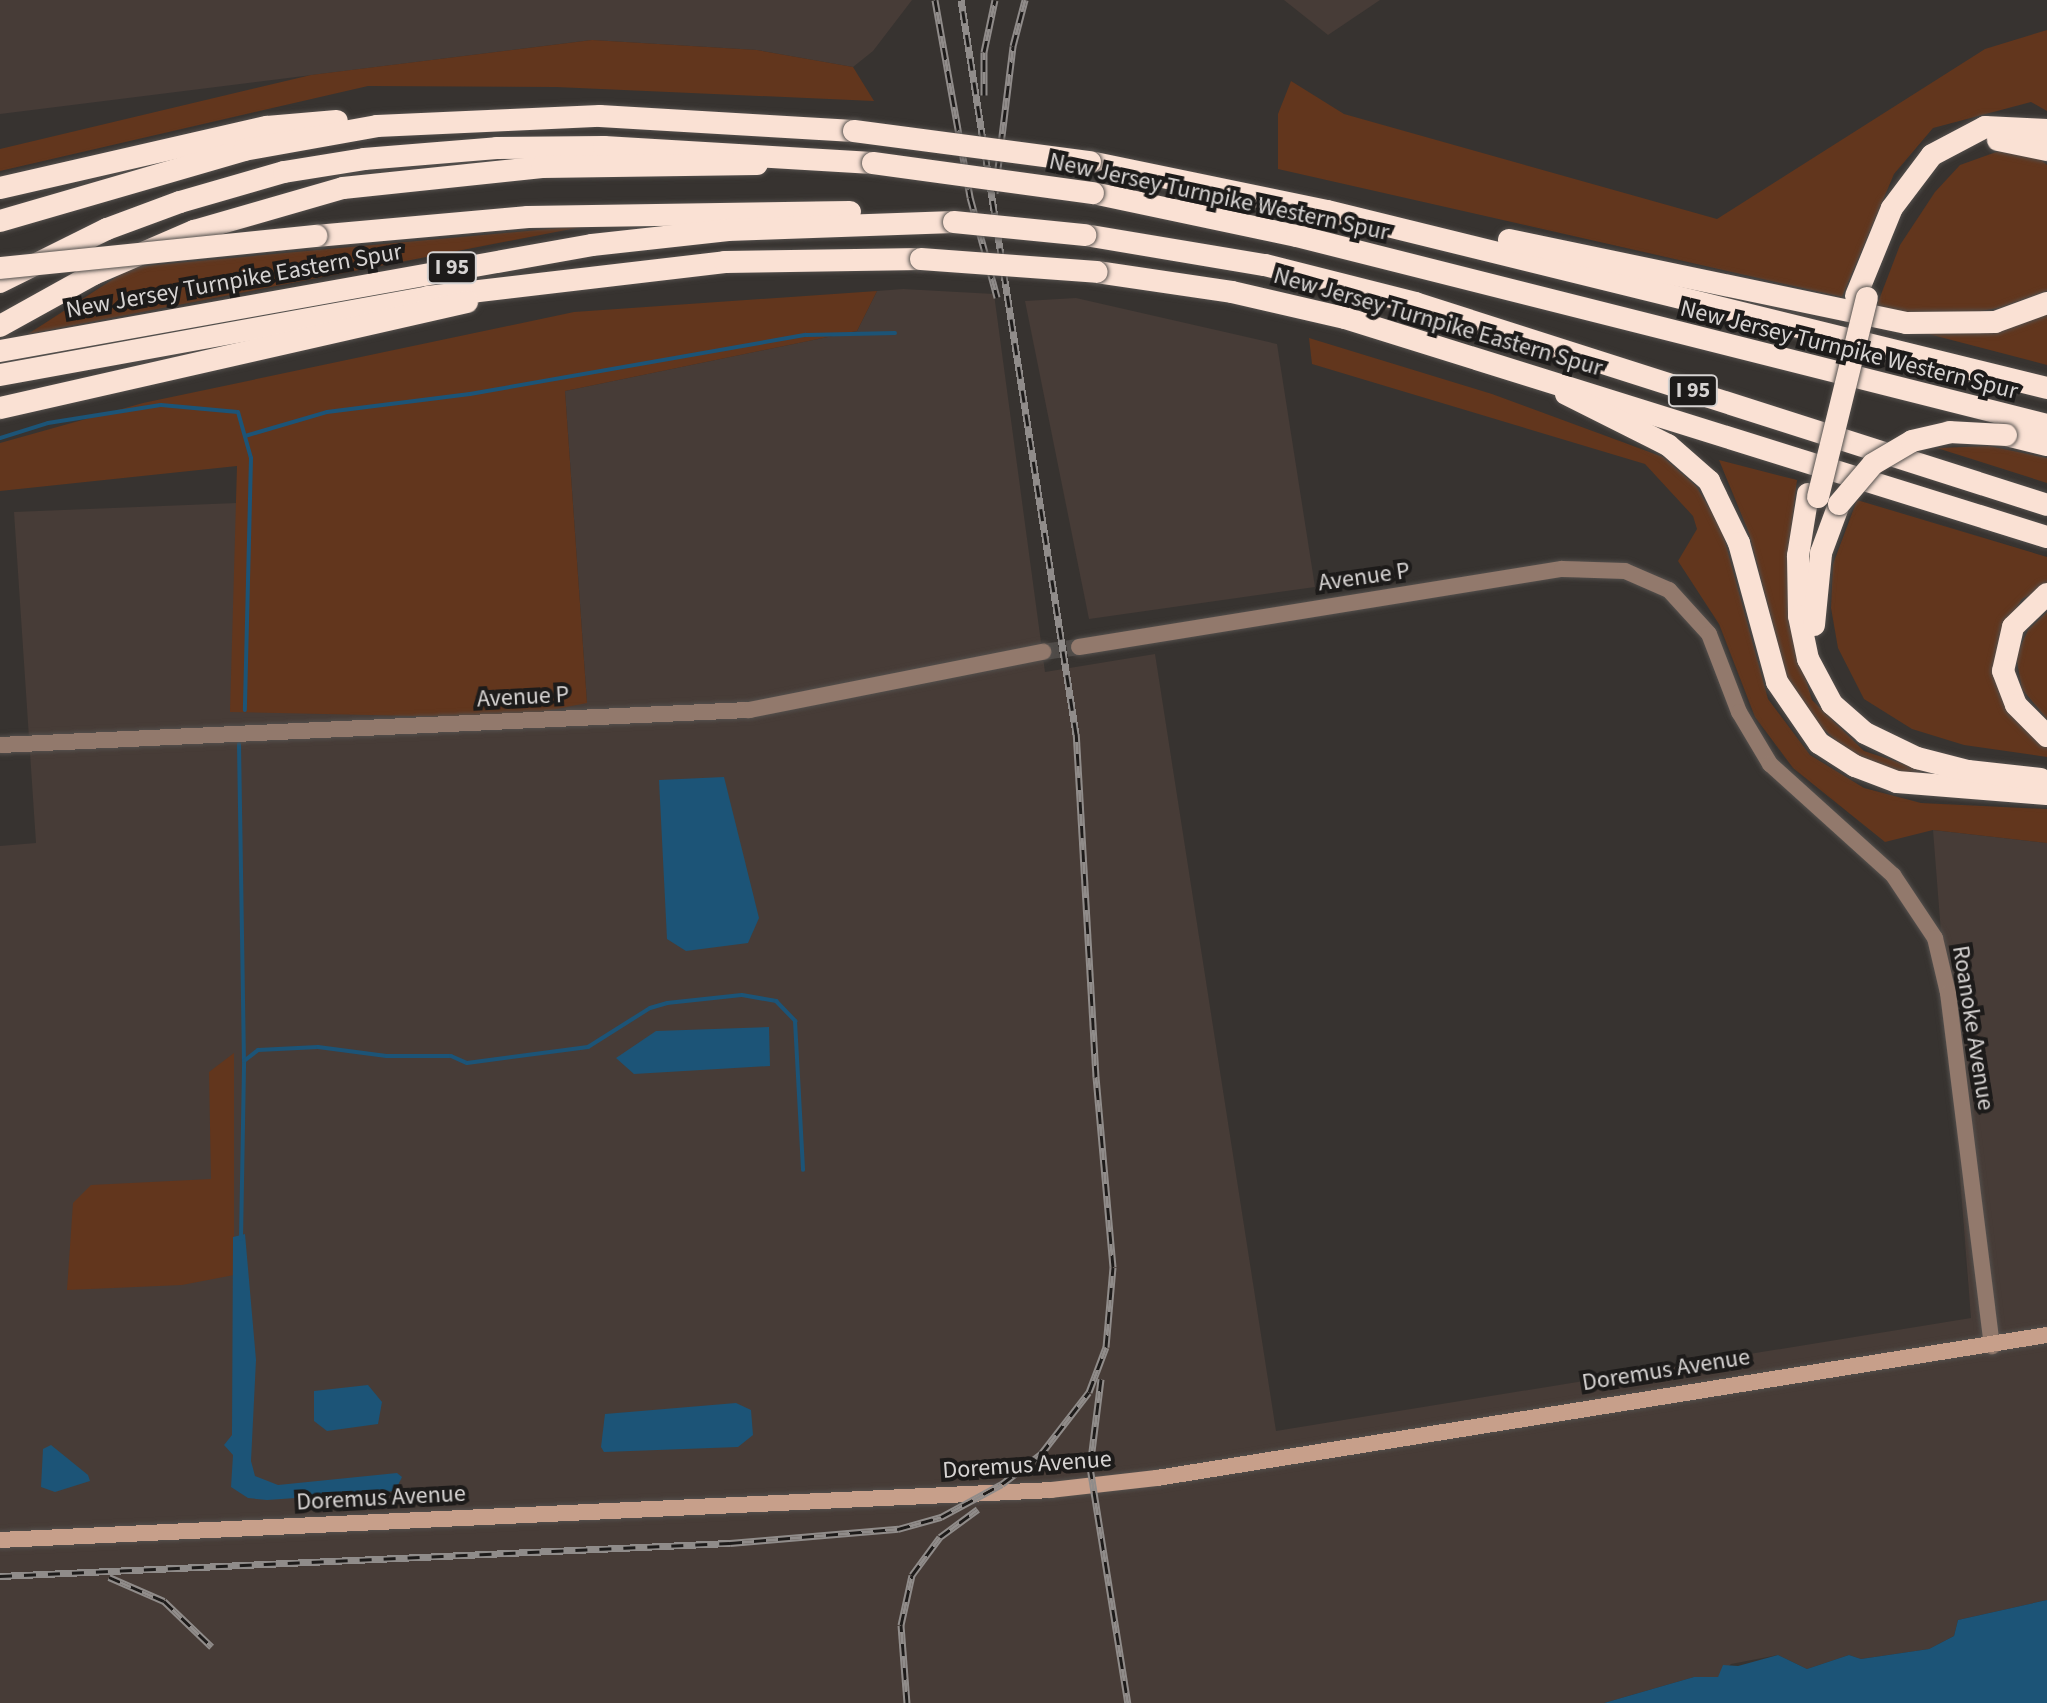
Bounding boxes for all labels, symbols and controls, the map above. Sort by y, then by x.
street label: New Jersey Turnpike Western Spur [1046,147,1392,247]
street label: New Jersey Turnpike Eastern Spur [64,237,404,325]
road number: I 95 [426,250,478,286]
street label: New Jersey Turnpike Eastern Spur [1270,261,1606,383]
street label: New Jersey Turnpike Western Spur [1677,294,2021,406]
road number: I 95 [1667,373,1719,409]
street label: Avenue P [1316,556,1412,598]
street label: Avenue P [476,680,570,714]
street label: Roanoke Avenue [1946,944,2000,1112]
street label: Doremus Avenue [1580,1343,1752,1397]
street label: Doremus Avenue [941,1445,1113,1485]
street label: Doremus Avenue [296,1479,466,1517]

